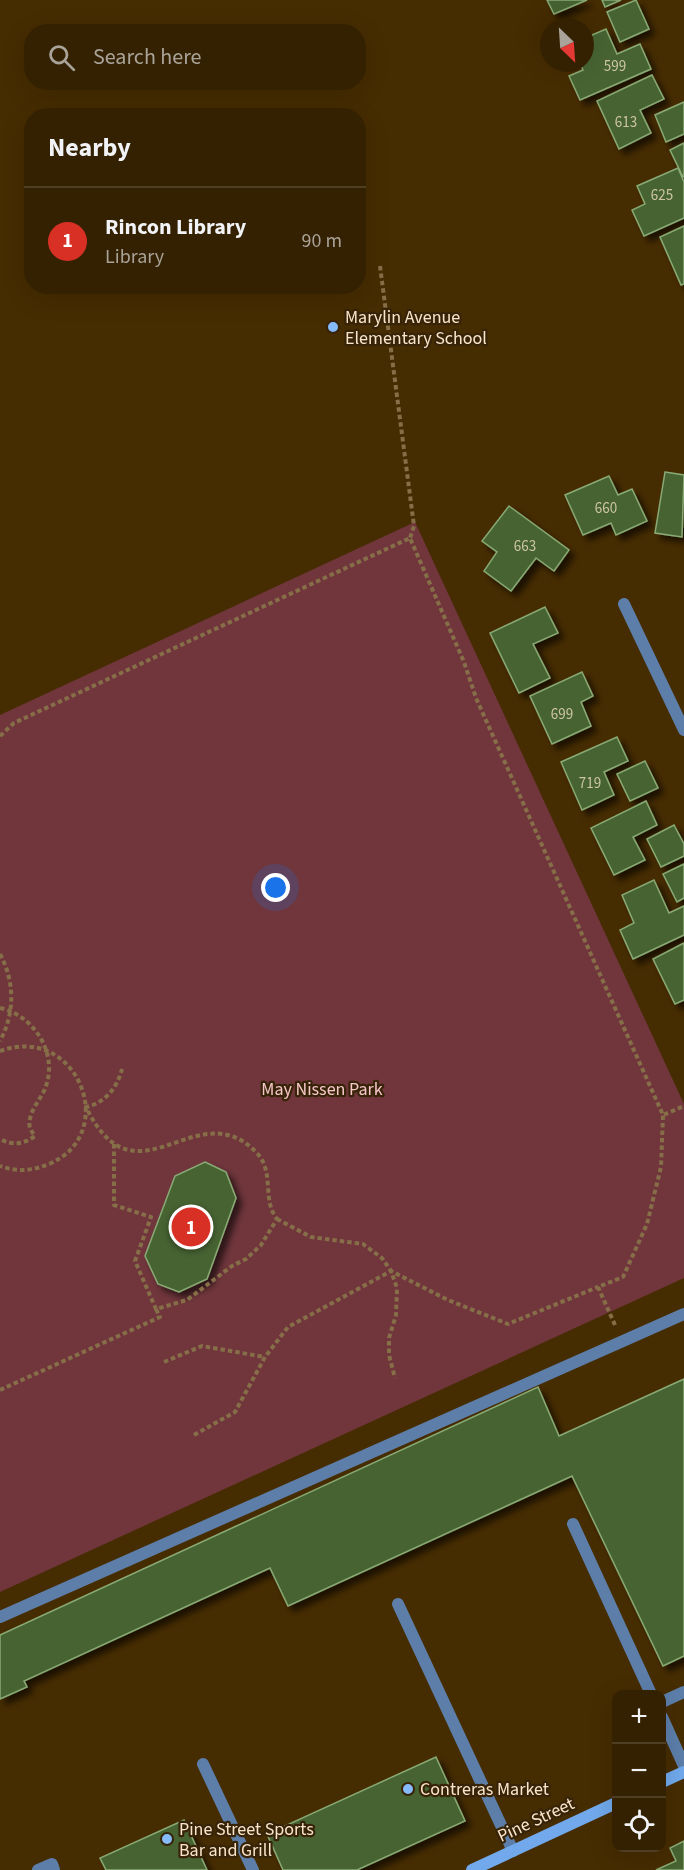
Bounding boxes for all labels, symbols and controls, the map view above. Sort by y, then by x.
north arrow [540,18,594,72]
search box [24,24,366,90]
icon: search [45,41,78,74]
text: Search here [93,41,201,73]
house number: 599 [604,56,626,77]
house number: 613 [615,112,637,133]
text: Nearby [48,129,131,166]
house number: 625 [651,185,673,206]
text: Rincon Library [105,211,246,243]
text: 1 [62,227,73,255]
text: 90 m [302,227,342,255]
text: Library [105,243,164,271]
place label: Marylin Avenue Elementary School [345,305,487,351]
marker: Marylin Avenue Elementary School [326,320,340,334]
house number: 660 [595,498,617,519]
house number: 663 [514,536,536,557]
house number: 699 [551,704,573,725]
house number: 719 [579,773,601,794]
your location [261,873,290,902]
park label: May Nissen Park [261,1077,383,1102]
pin: 1 [172,1204,210,1250]
map controls [612,1690,666,1852]
button: + [612,1690,666,1744]
button: − [612,1744,666,1798]
place label: Contreras Market [420,1777,549,1802]
marker: Contreras Market [401,1782,415,1796]
street label: Pine Street [494,1791,578,1849]
button: locate [612,1798,666,1852]
place label: Pine Street Sports Bar and Grill [179,1817,314,1863]
marker: Pine Street Sports Bar and Grill [160,1832,174,1846]

